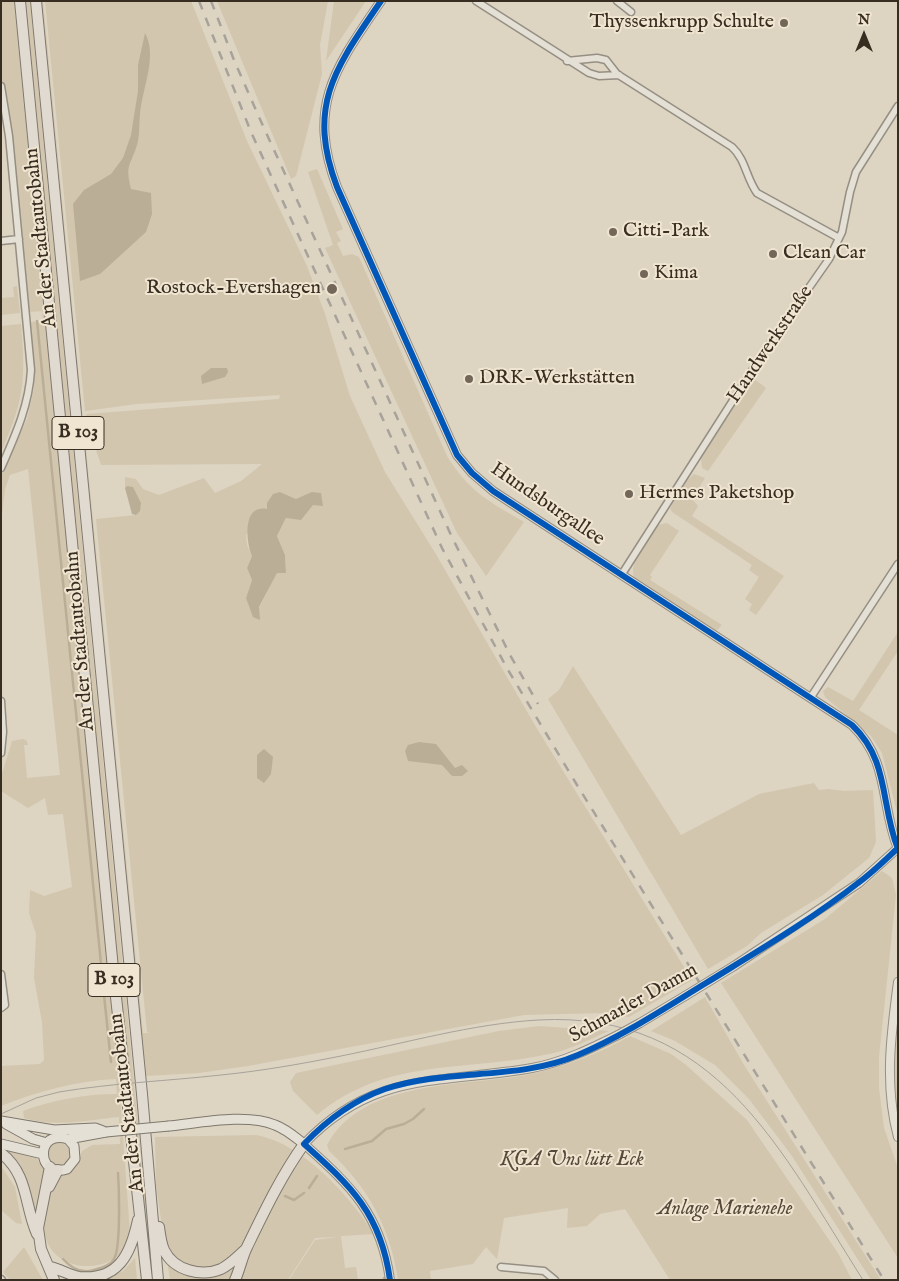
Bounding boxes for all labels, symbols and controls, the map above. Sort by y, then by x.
north arrow [839,10,889,60]
place label: Thyssenkrupp Schulte [589,11,774,35]
text: N [858,11,870,29]
marker: Thyssenkrupp Schulte [778,17,790,29]
street label: An der Stadtautobahn [21,147,63,329]
place label: Citti-Park [623,220,709,244]
marker: Citti-Park [607,226,619,238]
place label: Clean Car [783,242,866,266]
marker: Clean Car [767,248,779,260]
place label: Kima [654,262,698,286]
marker: Kima [638,268,650,280]
place label: Rostock-Evershagen [146,277,321,301]
marker: Rostock-Evershagen [325,282,339,296]
street label: Handwerkstraße [723,282,819,408]
place label: DRK-Werkstätten [479,367,635,391]
marker: DRK-Werkstätten [463,373,475,385]
road number: B 103 [52,416,104,449]
street label: Hundsburgallee [485,458,609,552]
place label: Hermes Paketshop [639,482,794,506]
marker: Hermes Paketshop [623,488,635,500]
street label: An der Stadtautobahn [61,550,101,732]
street label: Schmarler Damm [566,959,702,1049]
road number: B 103 [88,964,140,996]
street label: An der Stadtautobahn [105,1012,151,1194]
park label: KGA Uns lütt Eck [500,1149,644,1173]
park label: Anlage Marienehe [658,1198,792,1222]

